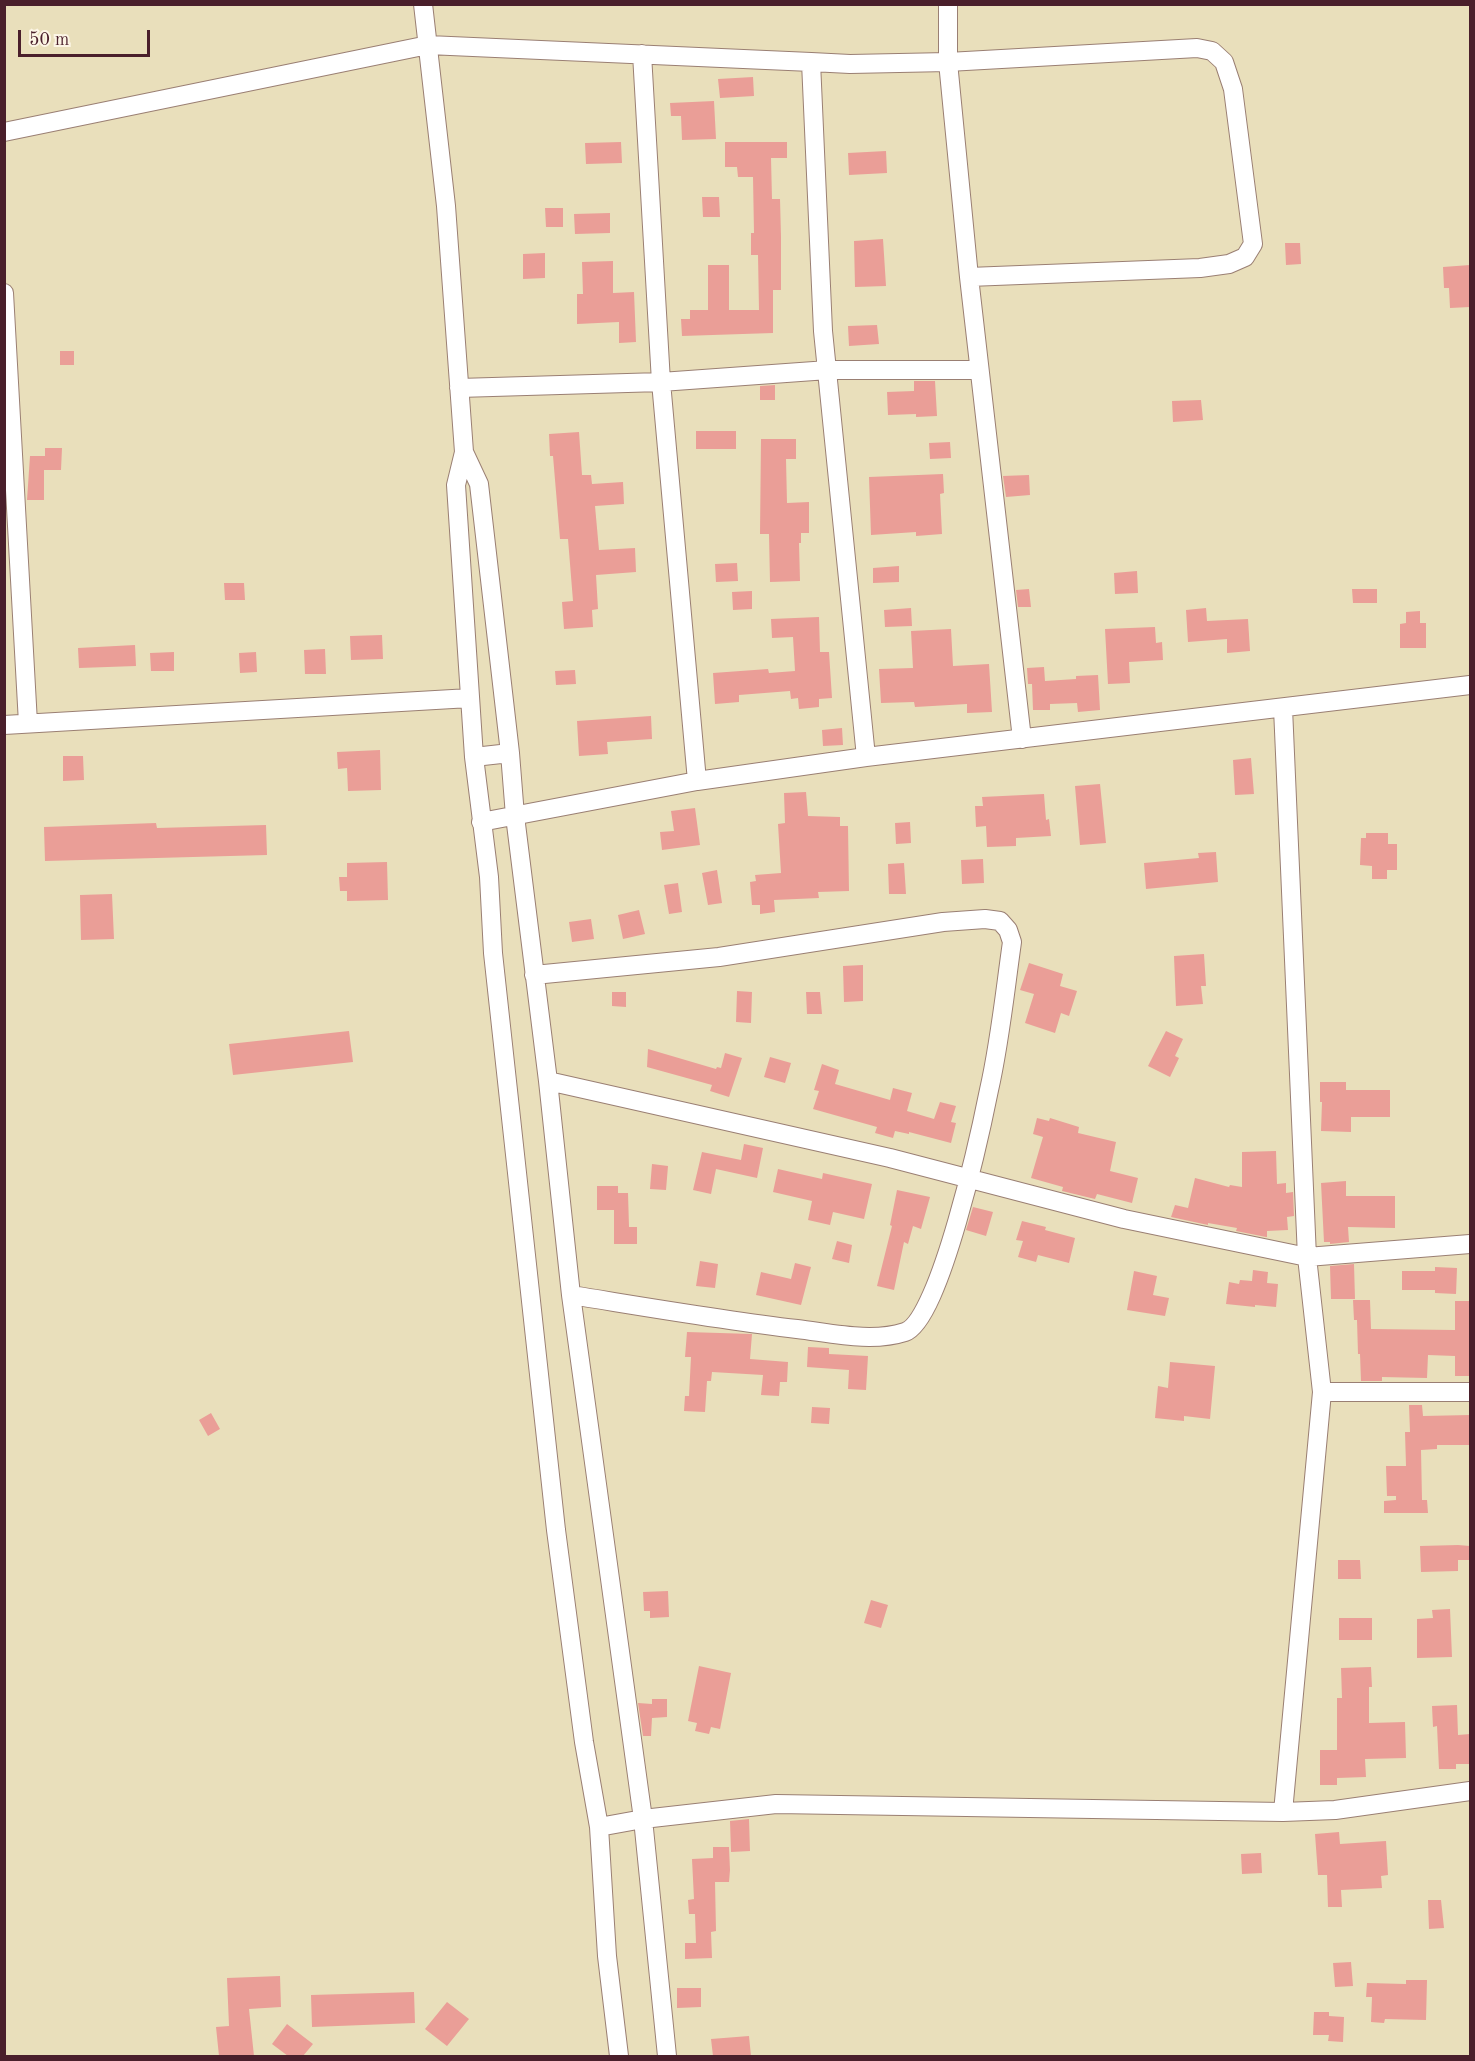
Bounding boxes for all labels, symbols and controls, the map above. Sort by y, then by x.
scale bar [21,18,153,56]
text: 50 m [29,31,69,49]

